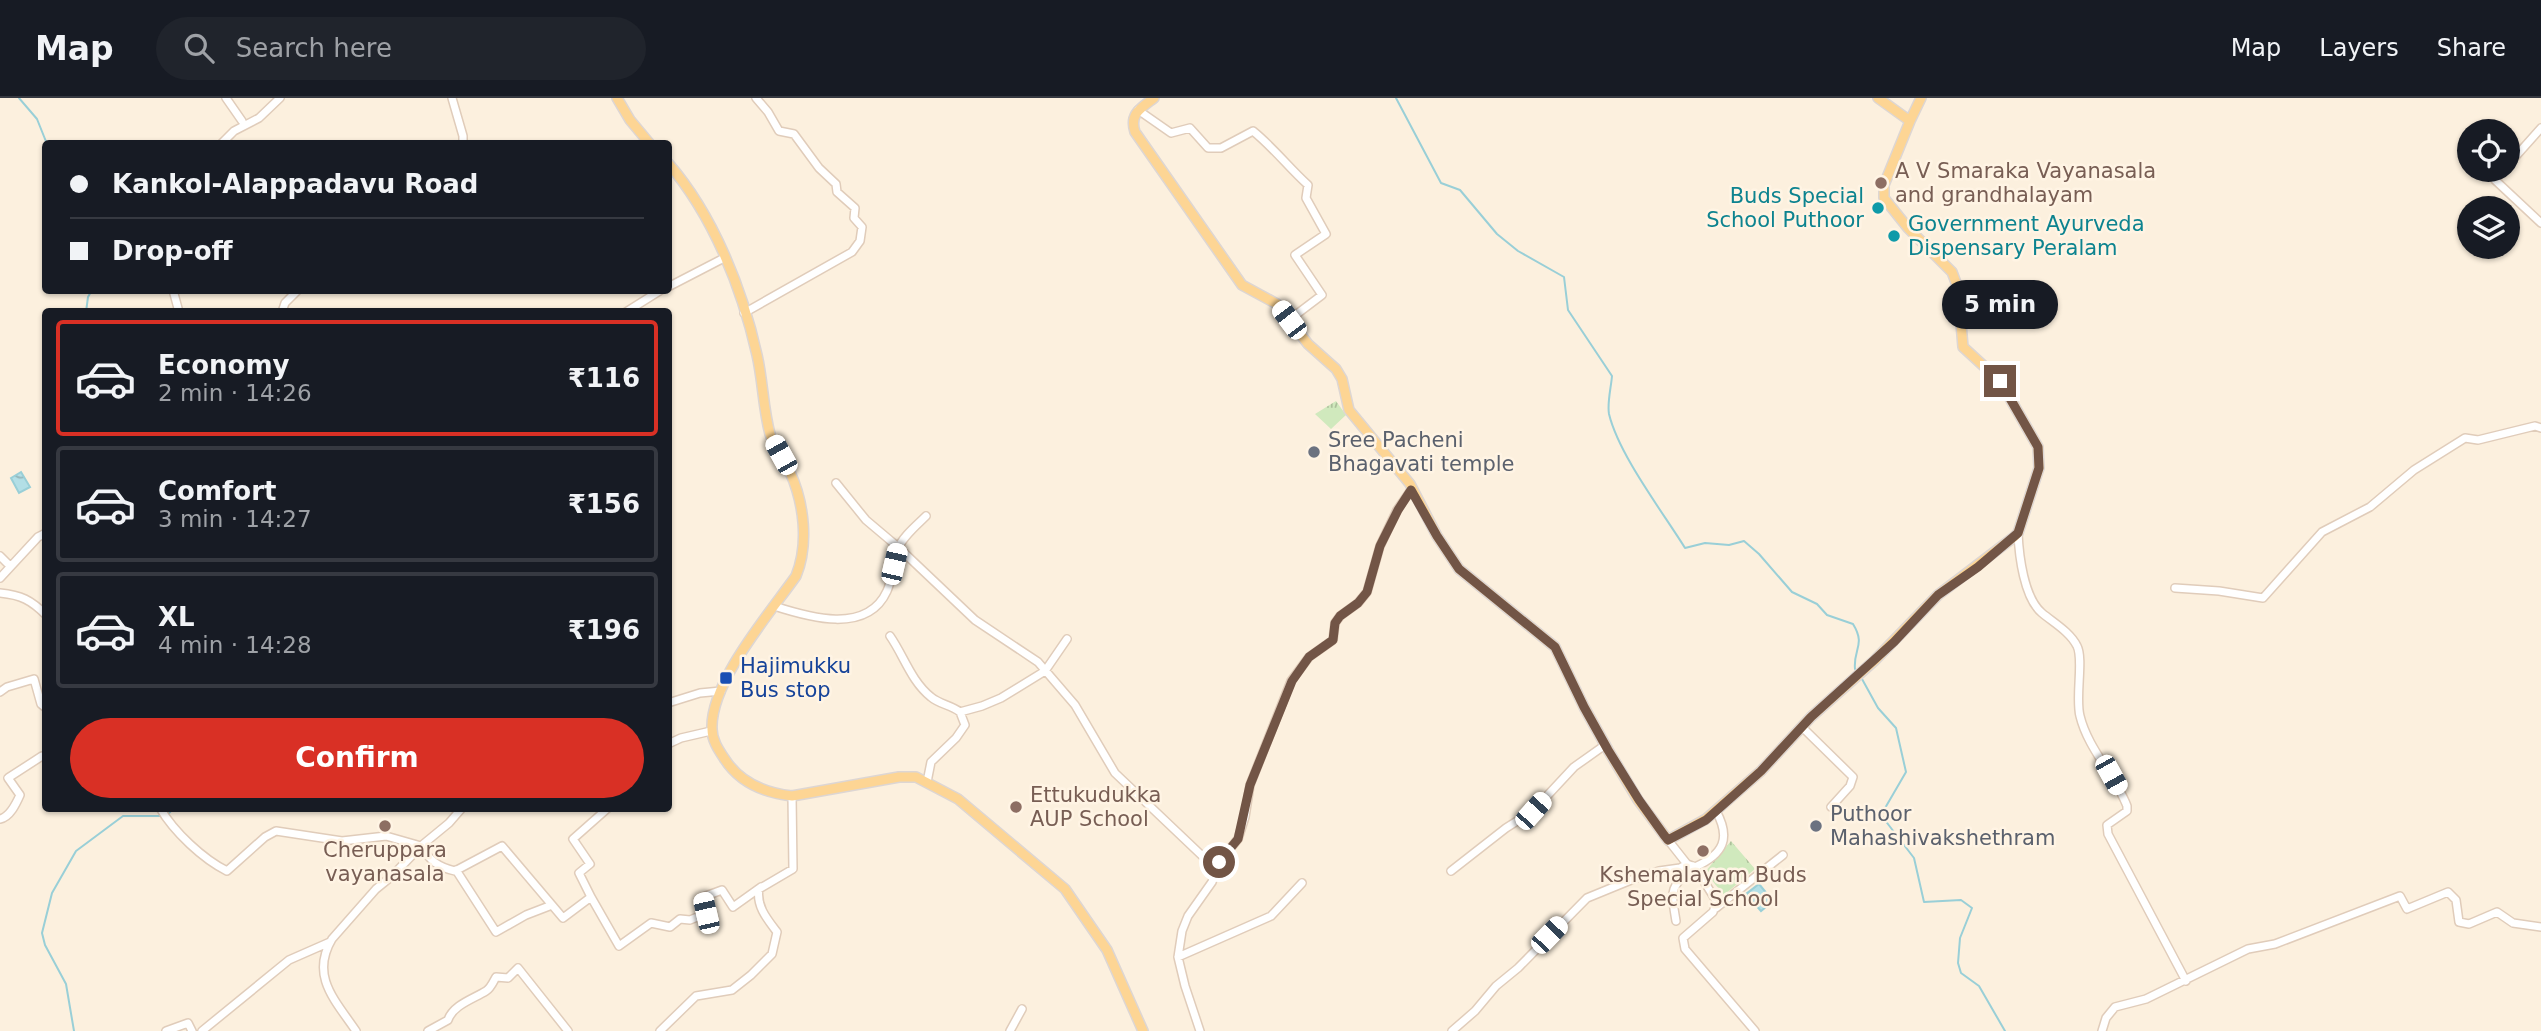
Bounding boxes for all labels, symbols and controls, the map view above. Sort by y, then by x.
search box [156,17,646,80]
text: Map [35,29,114,68]
icon: search [180,29,218,67]
text: Search here [236,33,392,63]
text: Map [2231,34,2281,62]
text: Layers [2319,34,2399,62]
text: Share [2437,34,2506,62]
map controls [2457,119,2520,259]
button: locate [2457,119,2520,182]
place label: A V Smaraka Vayanasala and grandhalayam [1895,159,2156,207]
text: Kankol-Alappadavu Road [112,169,478,199]
marker: A V Smaraka Vayanasala and grandhalayam [1873,175,1889,191]
place label: Buds Special School Puthoor [1706,184,1864,232]
button: layers [2457,196,2520,259]
marker: Buds Special School Puthoor [1870,200,1886,216]
place label: Government Ayurveda Dispensary Peralam [1908,212,2145,260]
marker: Government Ayurveda Dispensary Peralam [1886,228,1902,244]
text: Drop-off [112,236,233,266]
callout: 5 min [1942,280,2058,328]
text: 5 min [1964,291,2036,317]
car [1268,297,1311,343]
icon: car [74,347,137,410]
text: Economy [158,350,289,380]
text: ₹116 [568,363,640,393]
route end [1984,365,2016,397]
text: 2 min · 14:26 [158,380,312,406]
place label: Sree Pacheni Bhagavati temple [1328,428,1515,476]
car [762,432,801,478]
marker: Sree Pacheni Bhagavati temple [1306,444,1322,460]
icon: car [74,473,137,536]
text: Comfort [158,476,276,506]
text: ₹156 [568,489,640,519]
text: 3 min · 14:27 [158,506,312,532]
car [880,541,909,587]
icon: car [74,599,137,662]
text: XL [158,602,195,632]
text: ₹196 [568,615,640,645]
text: 4 min · 14:28 [158,632,312,658]
place label: Hajimukku Bus stop [740,654,851,702]
marker: Hajimukku Bus stop [718,670,734,686]
button: Confirm [70,718,644,798]
car [2092,752,2131,798]
place label: Ettukudukka AUP School [1030,783,1161,831]
car [1512,788,1555,834]
marker: Ettukudukka AUP School [1008,799,1024,815]
place label: Puthoor Mahashivakshethram [1830,802,2055,850]
marker: Cheruppara vayanasala [377,818,393,834]
marker: Puthoor Mahashivakshethram [1808,818,1824,834]
place label: Cheruppara vayanasala [323,838,447,886]
marker: Kshemalayam Buds Special School [1695,843,1711,859]
route start [1203,846,1235,878]
place label: Kshemalayam Buds Special School [1599,863,1807,911]
car [692,890,721,936]
car [1527,913,1572,957]

